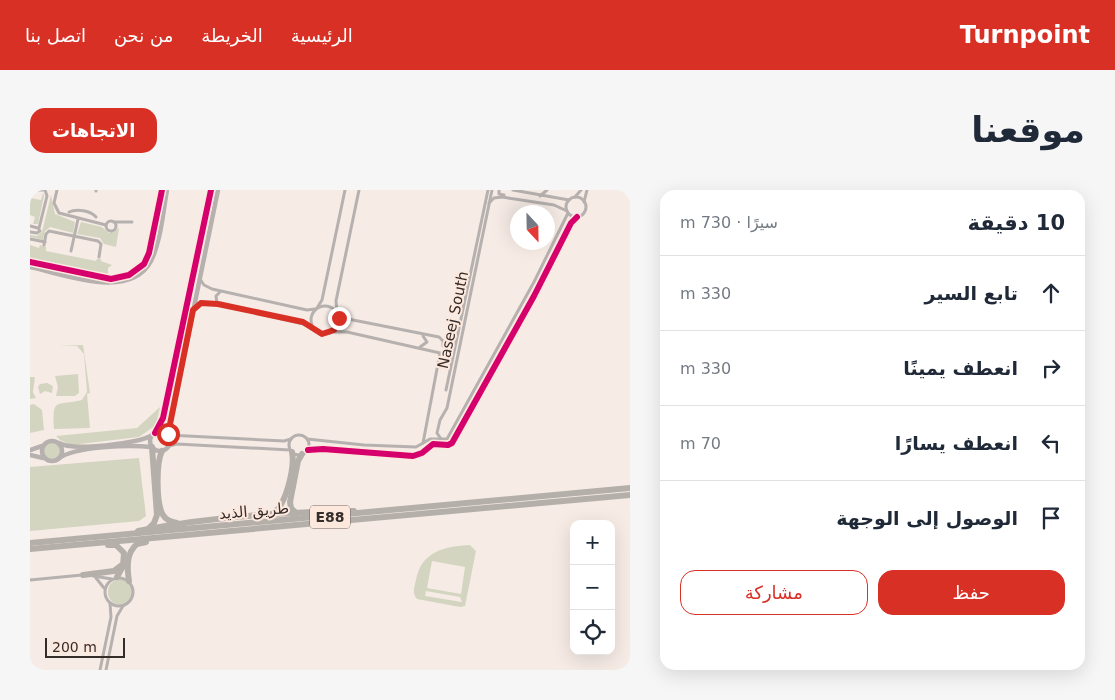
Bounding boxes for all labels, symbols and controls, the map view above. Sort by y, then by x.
text: Turnpoint [960,21,1090,49]
text: اتصل بنا [25,25,86,46]
text: من نحن [114,25,173,46]
text: الخريطة [201,25,263,46]
text: الرئيسية [291,25,353,46]
button: الاتجاهات [30,108,157,153]
text: موقعنا [971,110,1085,150]
north arrow [510,205,555,250]
text: 10 دقيقة [968,211,1065,235]
text: سيرًا · 730 m [680,213,778,232]
street label: Naseej South [434,270,472,370]
icon: ahead [1037,279,1065,307]
text: تابع السير [924,282,1018,304]
text: 330 m [680,284,731,303]
route end [328,307,351,330]
icon: right [1037,354,1065,382]
text: انعطف يمينًا [903,357,1018,379]
text: 330 m [680,359,731,378]
route start [157,423,180,446]
icon: left [1037,429,1065,457]
text: انعطف يسارًا [895,432,1018,454]
text: 70 m [680,434,721,453]
street label: طريق الذيد [218,499,290,523]
icon: arrive [1037,504,1065,532]
road number: E88 [310,506,350,528]
text: الوصول إلى الوجهة [836,507,1018,529]
map controls [570,520,615,655]
button: + [570,520,615,565]
button: − [570,565,615,610]
button: مشاركة [680,570,868,615]
button: حفظ [878,570,1065,615]
button: locate [570,610,615,655]
scale bar [45,635,125,658]
text: 200 m [52,639,97,655]

